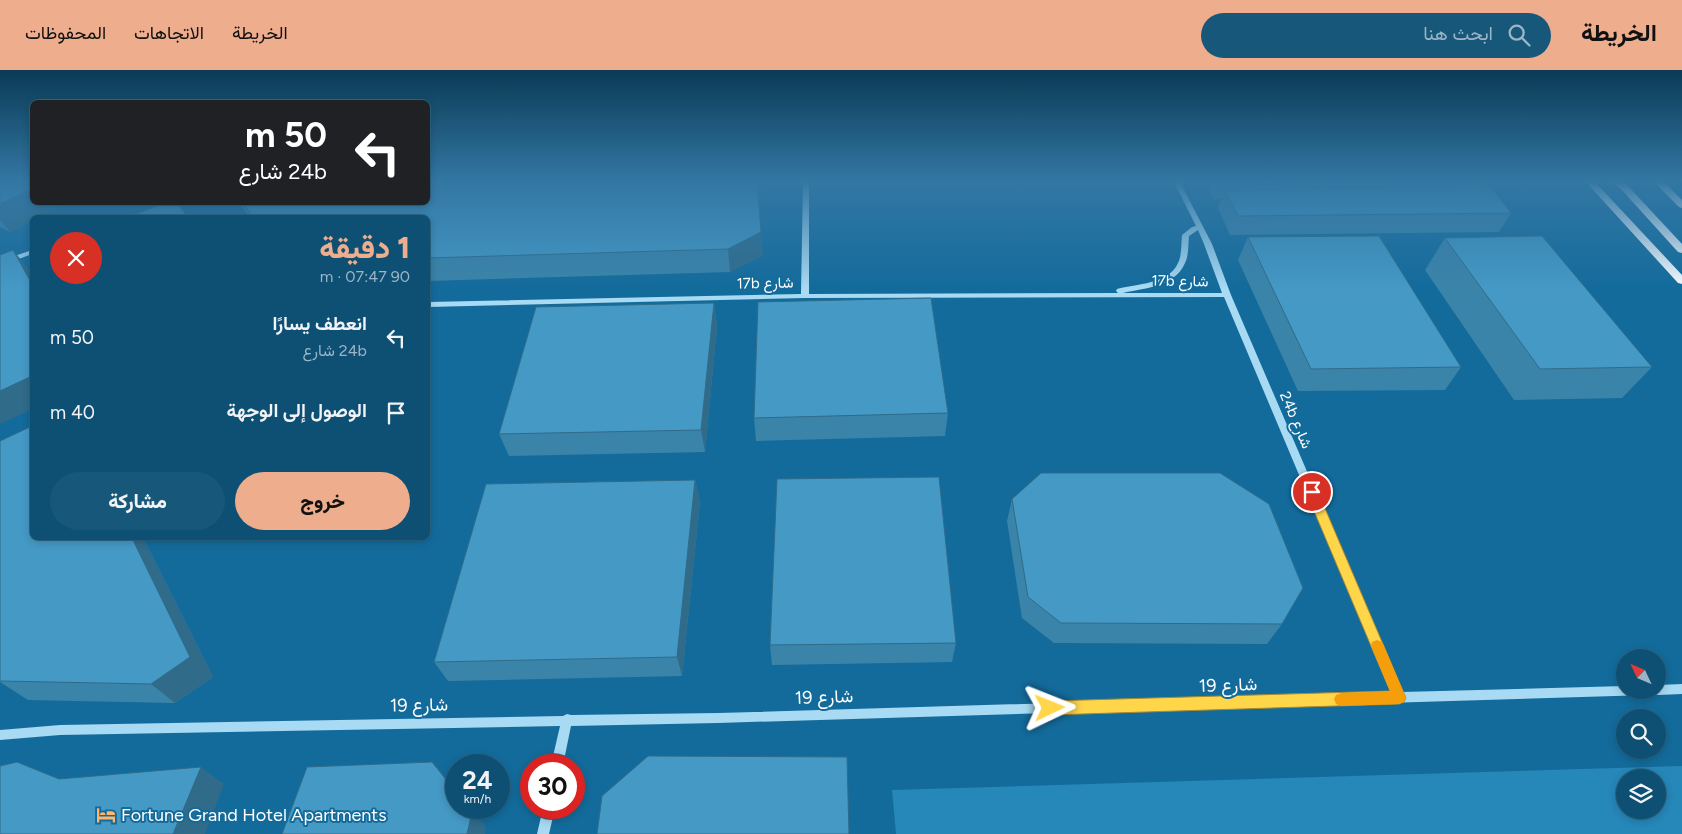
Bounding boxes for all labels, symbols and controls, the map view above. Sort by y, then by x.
search box [1201,13,1551,58]
text: الخريطة [1581,18,1657,47]
icon: search [1505,21,1533,49]
text: المحفوظات [25,22,106,44]
text: الاتجاهات [134,22,204,44]
text: الخريطة [232,22,288,44]
text: ابحث هنا [1423,22,1493,45]
text: 50 m [245,114,327,156]
icon: left [345,120,410,185]
text: 24b شارع [238,158,327,185]
text: 1 دقيقة [319,229,410,266]
button: close [50,232,102,284]
text: 90 m · 07:47 [320,267,410,286]
street label: 17b شارع [1151,272,1209,292]
street label: 17b شارع [736,274,794,294]
text: انعطف يسارًا [273,312,367,335]
icon: left [382,324,410,352]
text: 50 m [50,326,94,349]
text: 24b شارع [303,341,367,360]
street label: 24b شارع [1274,389,1316,452]
text: الوصول إلى الوجهة [227,399,367,422]
icon: arrive [382,399,410,427]
text: 40 m [50,401,95,424]
pin [1291,471,1333,513]
button: مشاركة [50,472,225,530]
button: خروج [235,472,410,530]
icon: arrive [1298,478,1326,506]
north arrow [1616,649,1666,699]
map controls [1616,649,1666,819]
street label: شارع 19 [1198,673,1258,698]
position arrow [1023,681,1075,733]
street label: شارع 19 [794,685,854,710]
street label: شارع 19 [390,693,448,718]
button: search [1616,709,1666,759]
speed limit sign: 30 [520,754,585,819]
text: 24 [462,765,493,795]
button: layers [1616,769,1666,819]
text: km/h [464,792,491,806]
hotel icon: Fortune Grand Hotel Apartments [95,804,117,826]
place label: Fortune Grand Hotel Apartments [121,804,387,826]

